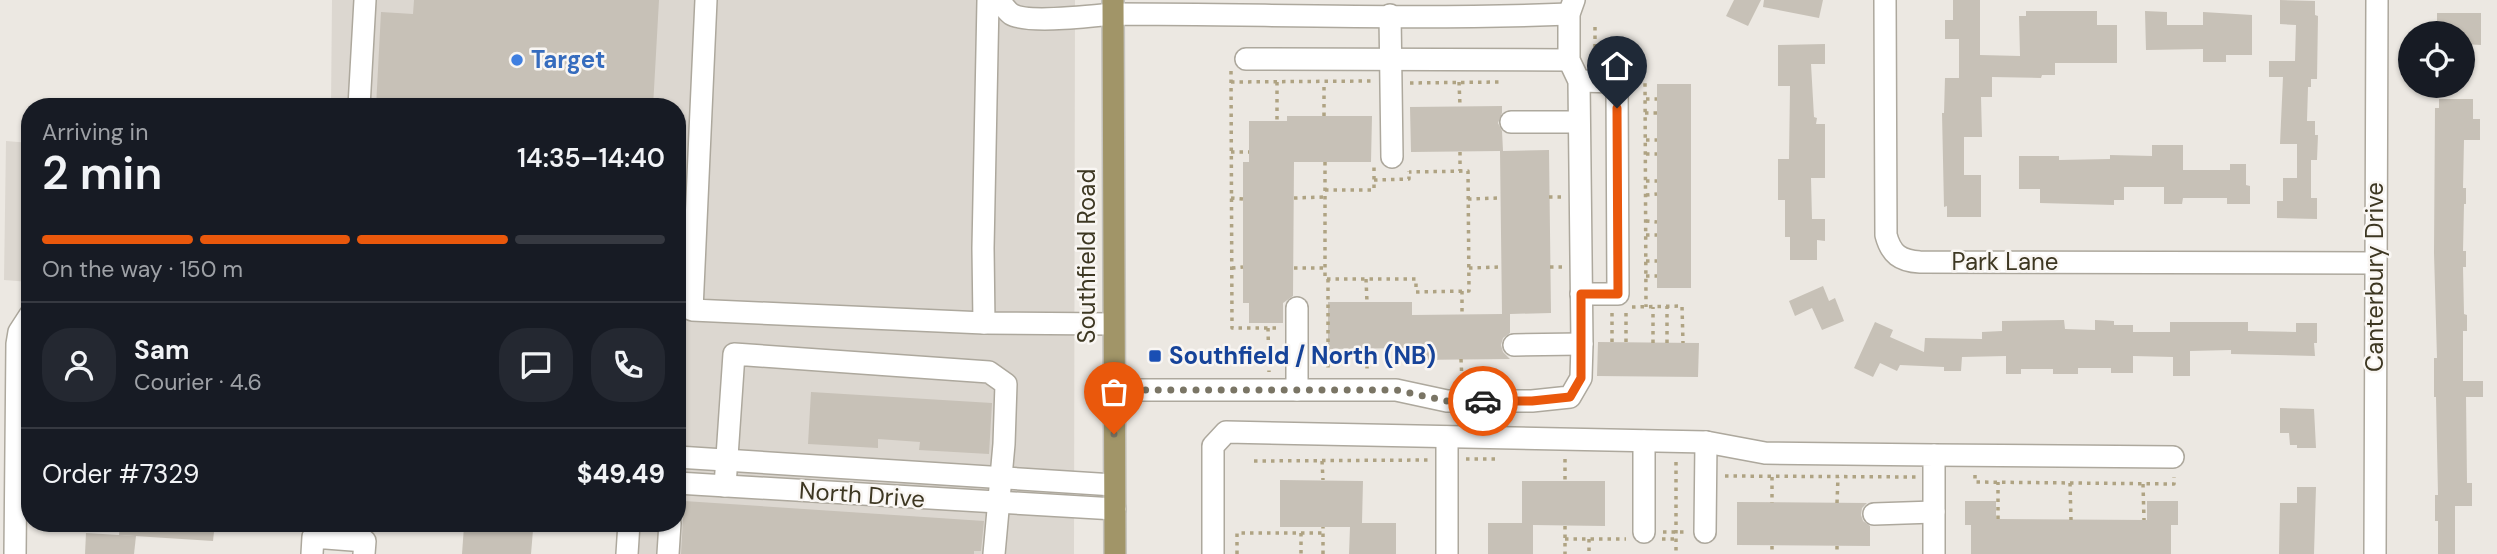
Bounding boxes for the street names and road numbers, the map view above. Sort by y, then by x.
street label: Southfield Road [1071,169,1102,343]
street label: Canterbury Drive [2359,182,2390,372]
street label: Park Lane [1952,246,2058,277]
street label: North Drive [798,475,926,514]

